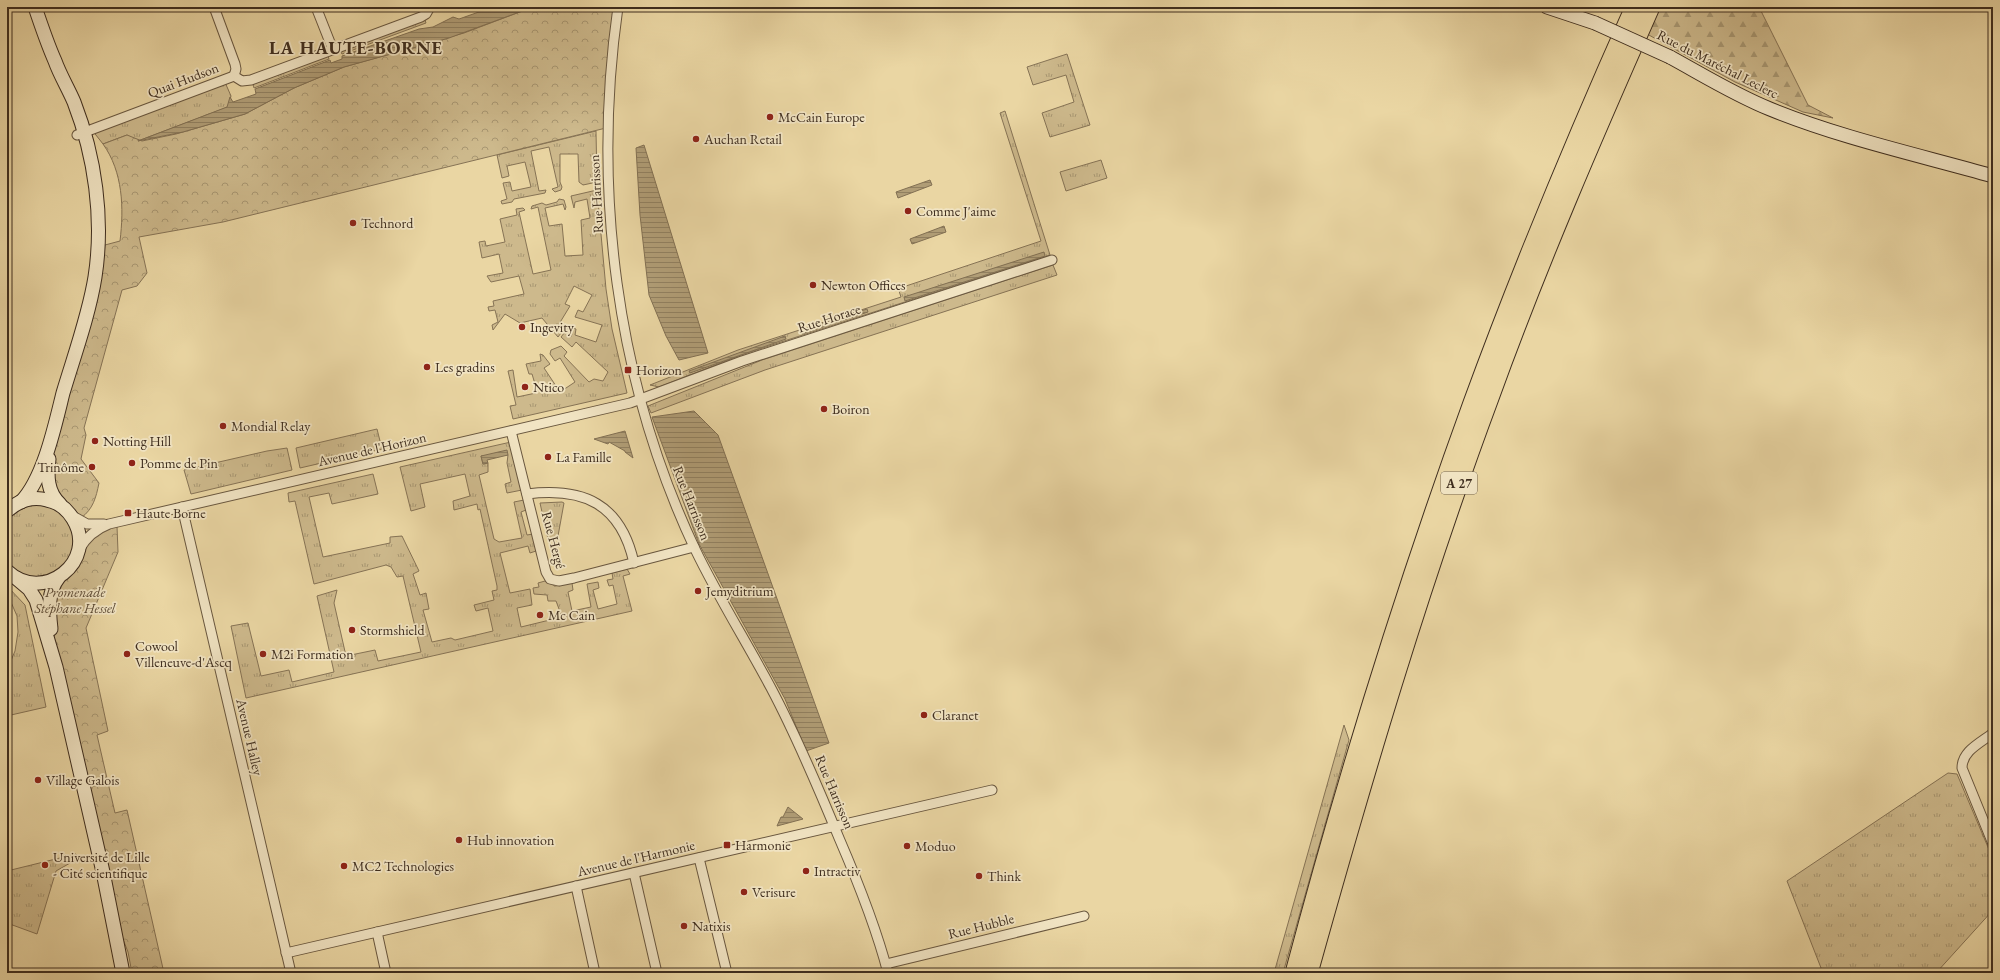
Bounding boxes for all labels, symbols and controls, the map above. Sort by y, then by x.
street label: Rue du Maréchal Leclerc [1654,26,1782,103]
district label: LA HAUTE-BORNE [269,36,443,59]
street label: Quai Hudson [145,58,222,102]
place label: McCain Europe [778,108,865,126]
marker: McCain Europe [765,112,775,122]
place label: Auchan Retail [703,130,783,148]
marker: Auchan Retail [691,134,701,144]
street label: Rue Harrisson [585,154,607,234]
place label: Comme J'aime [916,202,996,220]
marker: Comme J'aime [903,206,913,216]
place label: Technord [361,214,414,232]
marker: Technord [348,218,358,228]
place label: Newton Offices [821,276,906,294]
marker: Newton Offices [808,280,818,290]
street label: Rue Horace [795,299,863,337]
place label: Ingevity [530,318,575,336]
marker: Ingevity [517,322,527,332]
place label: Les gradins [435,358,495,376]
place label: Horizon [636,361,683,379]
marker: Les gradins [422,362,432,372]
marker: Horizon [623,365,633,375]
place label: Ntico [533,378,564,396]
marker: Ntico [520,382,530,392]
place label: Boiron [832,400,870,418]
marker: Boiron [819,404,829,414]
place label: Mondial Relay [231,417,311,435]
marker: Mondial Relay [218,421,228,431]
street label: Avenue de l'Horizon [315,428,428,470]
place label: Notting Hill [103,432,172,450]
marker: Notting Hill [90,436,100,446]
place label: La Famille [556,448,612,466]
marker: La Famille [543,452,553,462]
place label: Pomme de Pin [140,454,219,472]
place label: Trinôme [37,458,85,476]
marker: Pomme de Pin [127,458,137,468]
marker: Trinôme [87,462,97,472]
street label: Rue Harrisson [669,463,715,543]
road number: A 27 [1441,472,1477,494]
place label: Haute Borne [136,504,206,522]
marker: Haute Borne [123,508,133,518]
street label: Rue Hergé [538,509,570,571]
place label: Jemyditrium [705,582,774,600]
park label: Promenade Stéphane Hessel [33,583,117,617]
marker: Jemyditrium [693,586,703,596]
place label: Mc Cain [548,606,596,624]
marker: Mc Cain [535,610,545,620]
place label: Stormshield [360,621,425,639]
marker: Stormshield [347,625,357,635]
place label: Cowool Villeneuve-d'Ascq [135,637,233,671]
place label: M2i Formation [271,645,354,663]
marker: Cowool Villeneuve-d'Ascq [122,649,132,659]
marker: M2i Formation [258,649,268,659]
street label: Avenue Halley [232,696,268,778]
place label: Claranet [932,706,979,724]
marker: Claranet [919,710,929,720]
street label: Rue Harrisson [811,752,859,832]
place label: Village Galois [46,771,120,789]
marker: Village Galois [33,775,43,785]
place label: Hub innovation [467,831,555,849]
marker: Hub innovation [454,835,464,845]
street label: Avenue de l'Harmonie [574,836,697,881]
place label: Harmonie [735,836,791,854]
place label: Moduo [915,837,956,855]
marker: Harmonie [722,840,732,850]
marker: Moduo [902,841,912,851]
place label: Université de Lille ‐ Cité scientifique [53,848,150,882]
place label: MC2 Technologies [352,857,455,875]
marker: Université de Lille ‐ Cité scientifique [40,860,50,870]
marker: MC2 Technologies [339,861,349,871]
place label: Intractiv [814,862,861,880]
marker: Intractiv [801,866,811,876]
place label: Think [987,867,1021,885]
marker: Think [974,871,984,881]
place label: Verisure [752,883,796,901]
marker: Verisure [739,887,749,897]
street label: Rue Hubble [946,909,1016,943]
place label: Natixis [692,917,731,935]
marker: Natixis [679,921,689,931]

